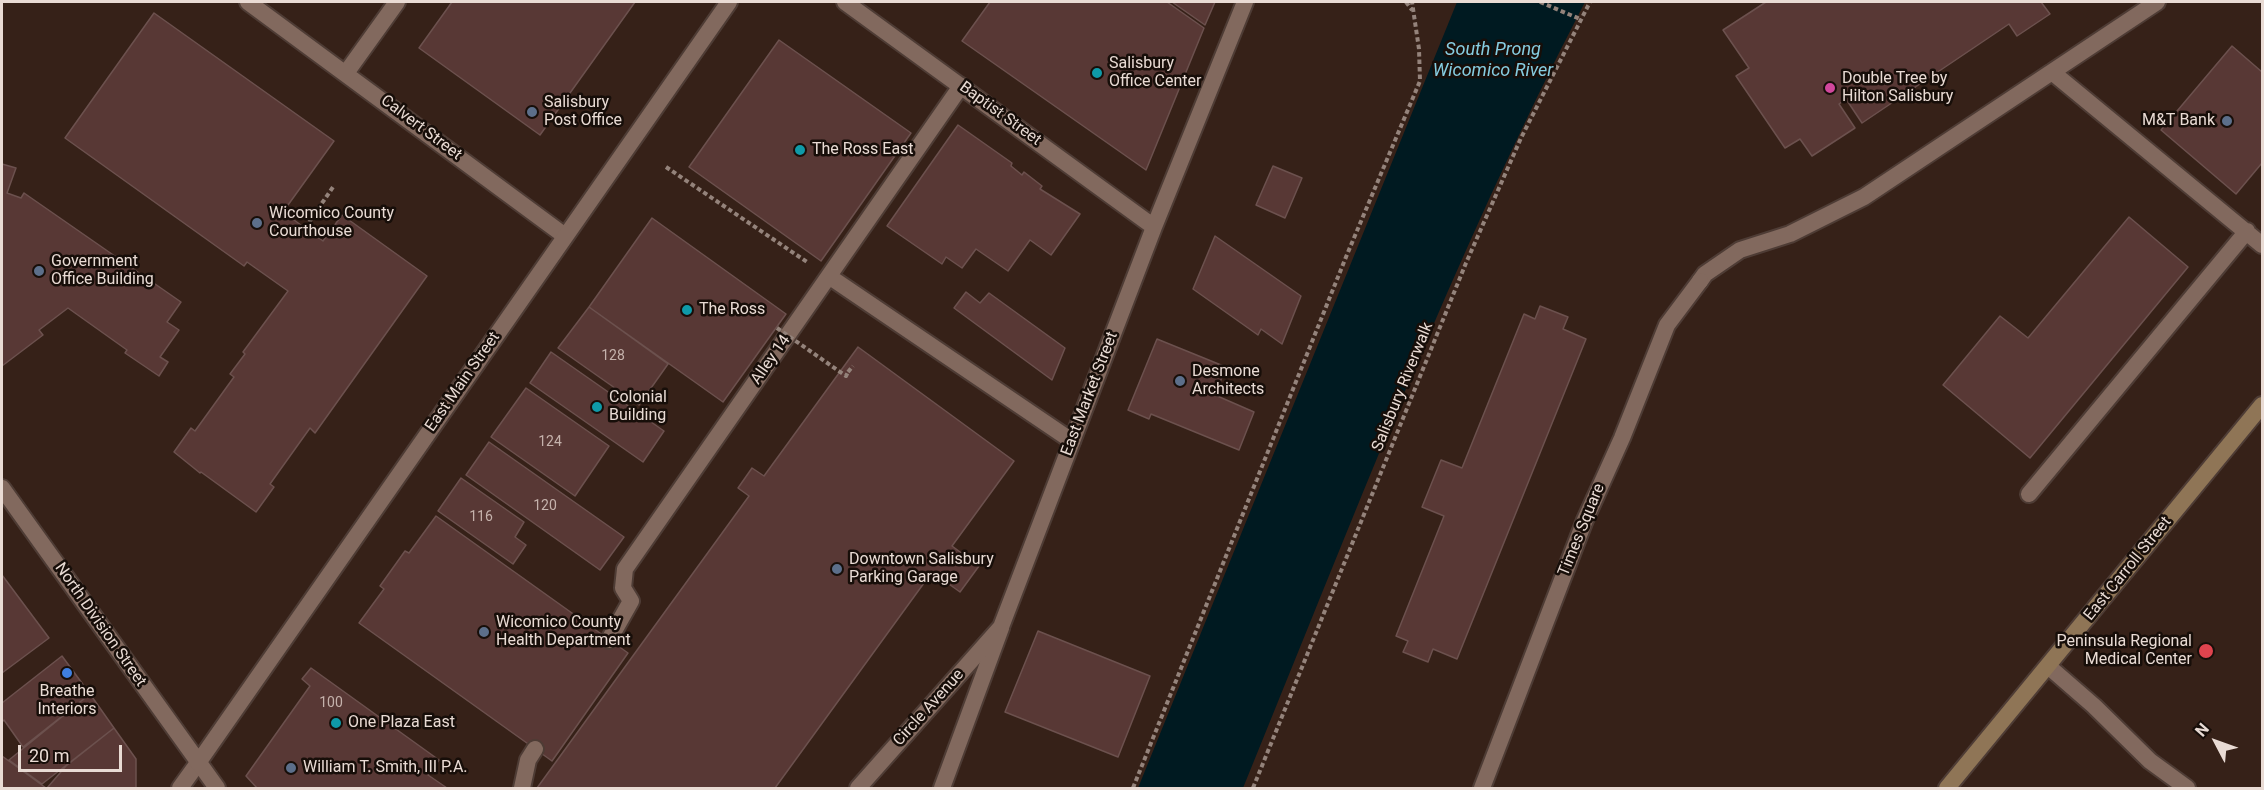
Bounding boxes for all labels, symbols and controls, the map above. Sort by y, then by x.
water label: South Prong Wicomico River [1433,39,1553,82]
place label: Salisbury Office Center [1109,54,1201,92]
marker: Salisbury Office Center [1090,66,1104,80]
place label: Double Tree by Hilton Salisbury [1842,69,1953,107]
street label: Baptist Street [955,78,1045,150]
marker: Double Tree by Hilton Salisbury [1823,81,1837,95]
street label: Calvert Street [377,91,465,165]
place label: Salisbury Post Office [544,93,622,131]
marker: Salisbury Post Office [525,105,539,119]
place label: M&T Bank [2142,111,2215,131]
marker: M&T Bank [2220,114,2234,128]
place label: The Ross East [812,140,914,160]
marker: The Ross East [793,143,807,157]
place label: Wicomico County Courthouse [269,204,394,242]
marker: Wicomico County Courthouse [250,216,264,230]
place label: Government Office Building [51,252,154,290]
marker: Government Office Building [32,264,46,278]
place label: The Ross [699,300,765,320]
marker: The Ross [680,303,694,317]
street label: Salisbury Riverwalk [1368,320,1438,454]
street label: East Main Street [422,329,504,435]
street label: East Market Street [1058,329,1122,459]
street label: Alley 14 [747,332,795,388]
house number: 128 [601,348,625,364]
place label: Desmone Architects [1192,362,1264,400]
marker: Desmone Architects [1173,374,1187,388]
place label: Colonial Building [609,388,667,426]
marker: Colonial Building [590,400,604,414]
house number: 124 [538,434,562,450]
street label: Times Square [1555,481,1609,579]
house number: 120 [533,498,557,514]
house number: 116 [469,509,493,525]
street label: East Carroll Street [2080,513,2176,625]
place label: Downtown Salisbury Parking Garage [849,550,994,588]
street label: North Division Street [50,559,150,691]
marker: Downtown Salisbury Parking Garage [830,562,844,576]
place label: Wicomico County Health Department [496,613,631,651]
marker: Wicomico County Health Department [477,625,491,639]
place label: Peninsula Regional Medical Center [2057,632,2192,670]
marker: Peninsula Regional Medical Center [2197,642,2215,660]
marker: Breathe Interiors [60,666,74,680]
street label: Circle Avenue [890,666,968,750]
place label: Breathe Interiors [37,682,97,720]
house number: 100 [319,695,343,711]
north arrow [2186,712,2246,772]
place label: One Plaza East [348,713,455,733]
marker: One Plaza East [329,716,343,730]
text: N [2191,719,2213,740]
scale bar [21,733,124,771]
text: 20 m [29,745,69,766]
place label: William T. Smith, III P.A. [303,758,468,778]
marker: William T. Smith, III P.A. [284,761,298,775]

